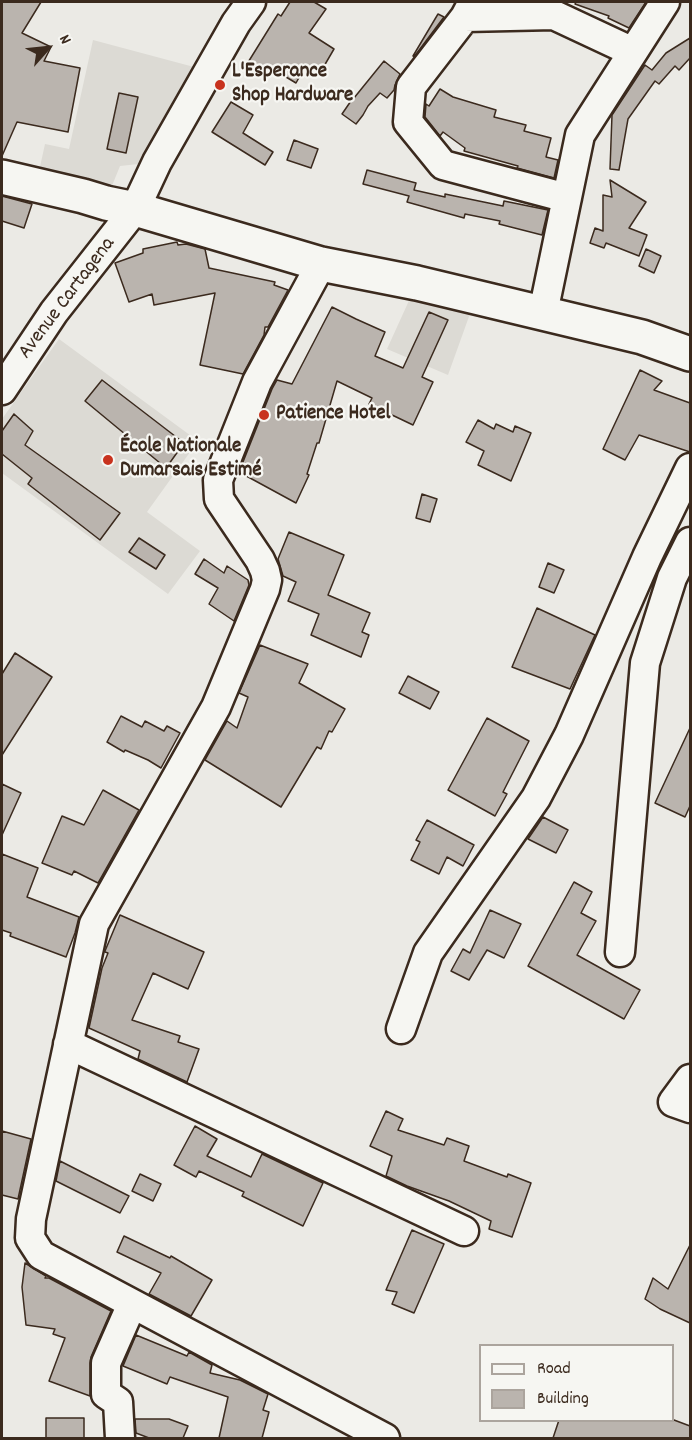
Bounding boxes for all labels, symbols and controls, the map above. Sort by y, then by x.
north arrow [18,18,78,78]
text: N [52,31,77,48]
place label: L'Esperance Shop Hardware [232,60,353,110]
marker: L'Esperance Shop Hardware [213,78,227,92]
street label: Avenue Cartagena [14,233,122,365]
place label: Patience Hotel [276,402,390,428]
marker: Patience Hotel [257,408,271,422]
place label: École Nationale Dumarsais Estimé [120,435,262,485]
marker: École Nationale Dumarsais Estimé [101,453,115,467]
legend [479,1344,674,1422]
text: Road [537,1357,571,1382]
text: Building [537,1387,589,1412]

